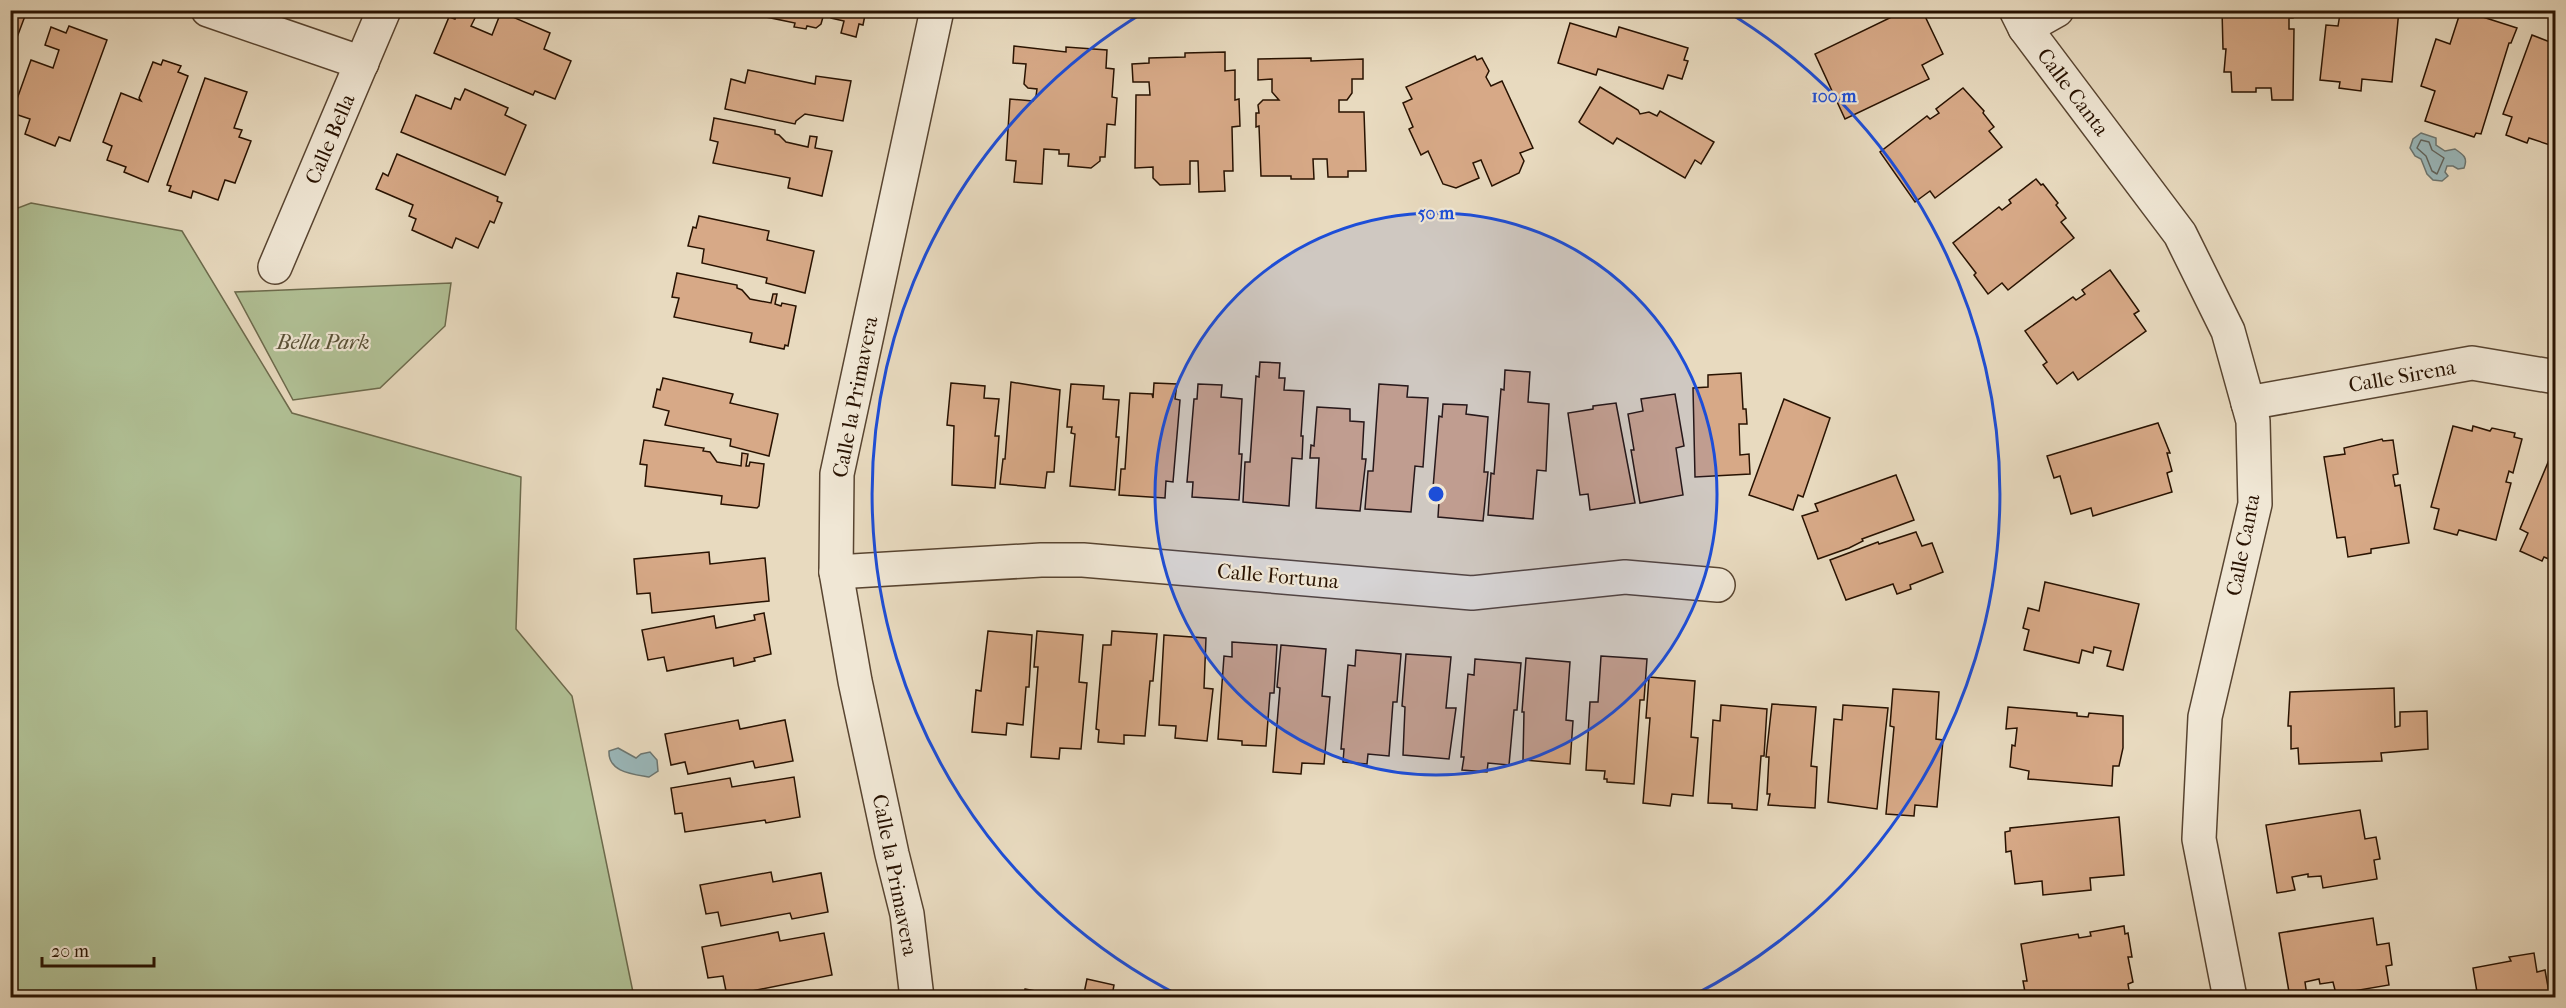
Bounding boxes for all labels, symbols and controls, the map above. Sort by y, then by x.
street label: Calle Canta [2032,44,2114,141]
text: 100 m [1811,86,1858,107]
street label: Calle Bella [300,90,360,188]
text: 50 m [1418,203,1455,224]
street label: Calle la Primavera [828,314,882,480]
park label: Bella Park [276,330,369,354]
street label: Calle Sirena [2347,355,2458,397]
centre of rings [1426,484,1446,504]
street label: Calle Canta [2221,492,2265,598]
street label: Calle Fortuna [1216,559,1340,593]
street label: Calle la Primavera [868,792,922,958]
scale bar [42,930,154,968]
text: 20 m [51,941,89,962]

